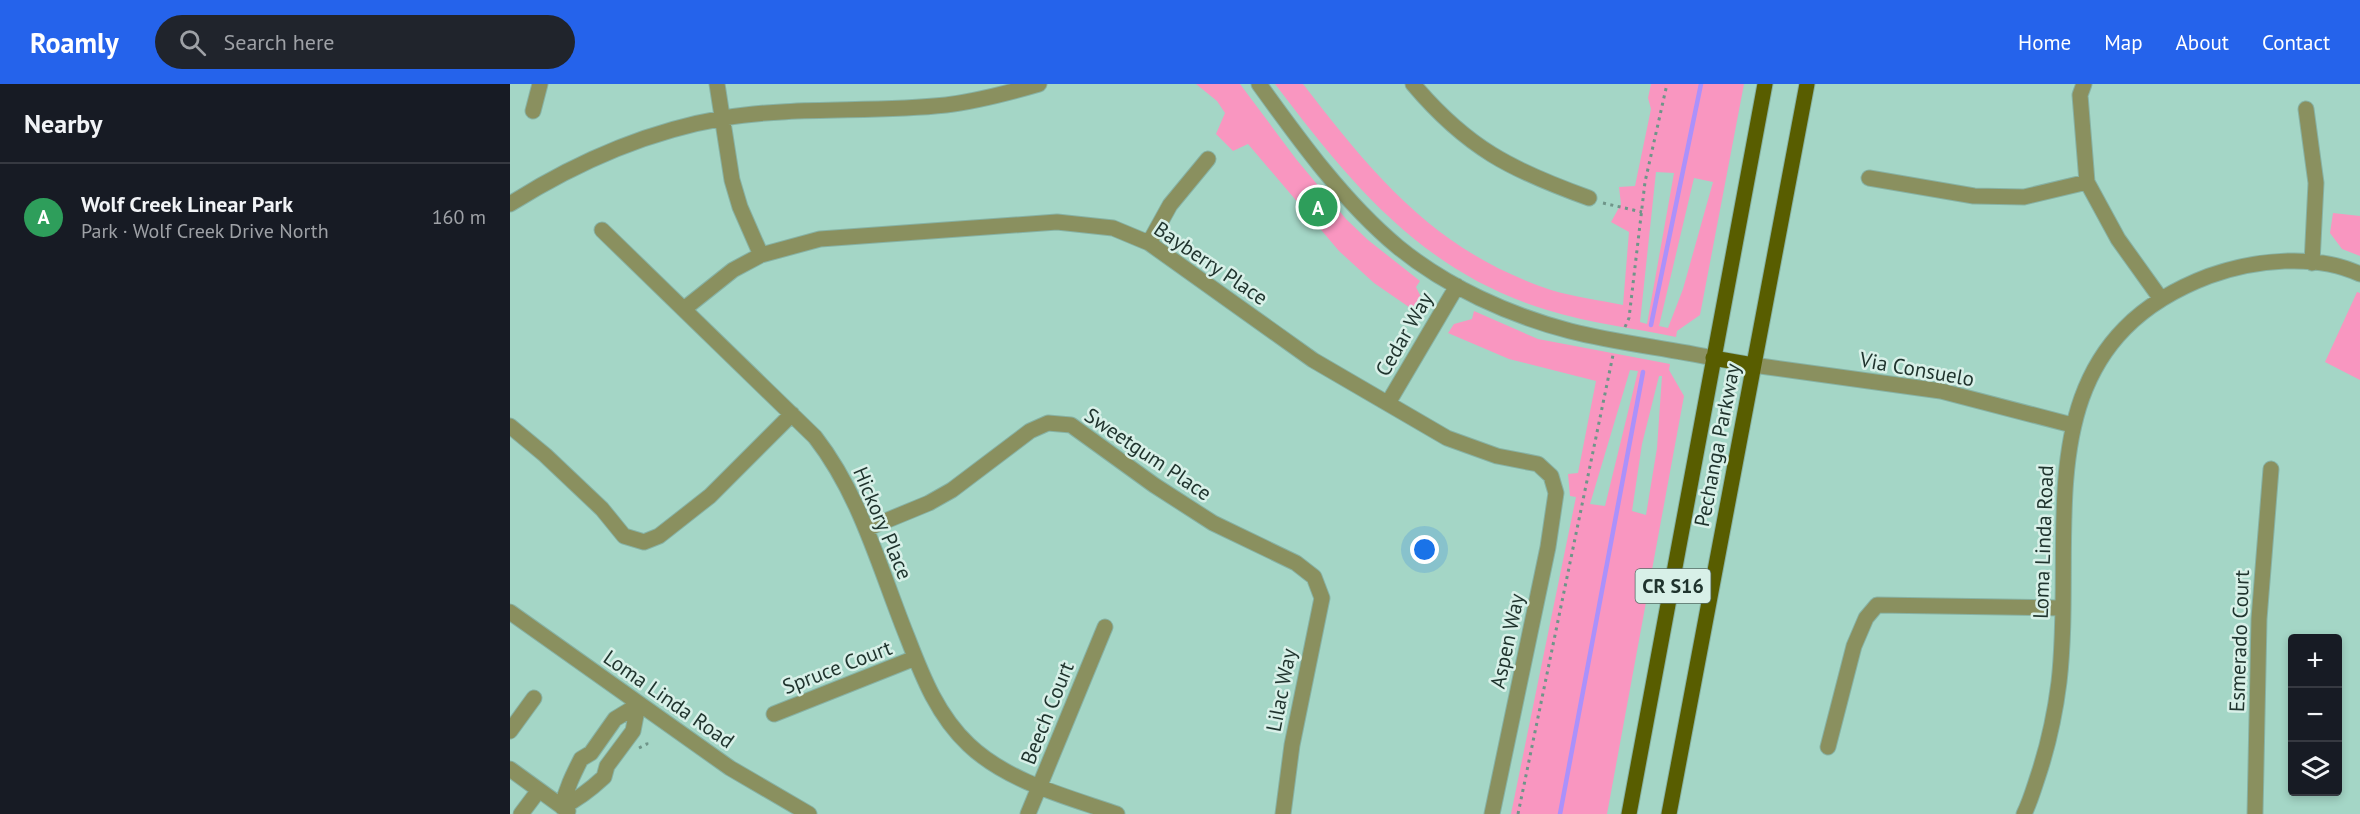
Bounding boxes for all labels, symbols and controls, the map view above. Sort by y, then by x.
search box [155,15,575,69]
text: Roamly [30,24,119,61]
icon: search [176,26,209,59]
text: Search here [224,28,335,56]
text: Home [2018,29,2071,56]
text: Map [2104,29,2143,56]
text: About [2176,29,2229,56]
text: Contact [2262,29,2330,56]
text: Nearby [24,107,102,140]
pin: A [1298,184,1338,230]
text: Wolf Creek Linear Park [81,190,293,218]
text: A [37,204,50,230]
text: 160 m [432,204,486,230]
street label: Bayberry Place [1149,215,1273,311]
text: Park · Wolf Creek Drive North [81,218,329,244]
street label: Cedar Way [1369,287,1439,381]
street label: Via Consuelo [1857,345,1976,392]
street label: Pechanga Parkway [1688,361,1746,529]
street label: Sweetgum Place [1079,402,1217,506]
street label: Hickory Place [847,462,919,584]
street label: Loma Linda Road [2027,465,2059,619]
your location [1410,535,1439,564]
road number: CR S16 [1636,569,1710,603]
street label: Esmerado Court [2223,569,2255,713]
street label: Aspen Way [1484,591,1530,691]
street label: Spruce Court [778,634,896,700]
map controls [2288,634,2342,796]
button: + [2288,634,2342,688]
street label: Loma Linda Road [598,644,740,754]
street label: Lilac Way [1260,646,1302,734]
street label: Beech Court [1014,658,1080,768]
button: − [2288,688,2342,742]
button: layers [2288,742,2342,796]

